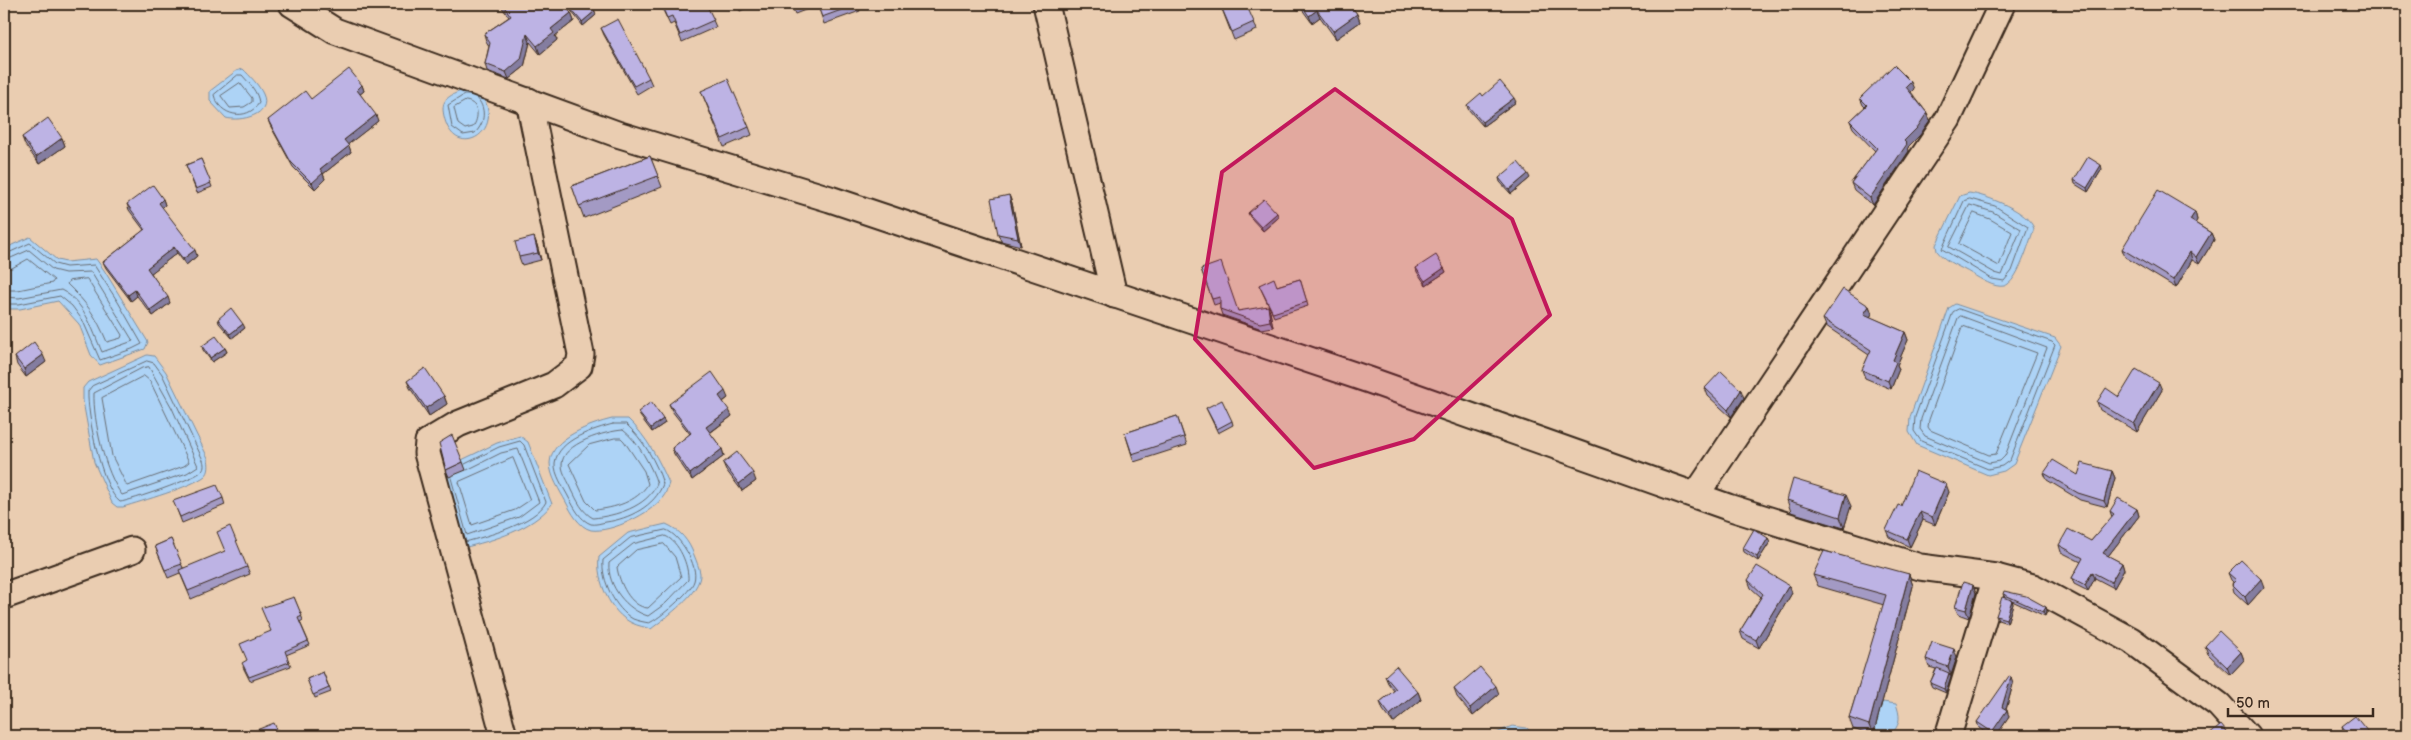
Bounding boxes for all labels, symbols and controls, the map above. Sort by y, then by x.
scale bar [2228,685,2374,717]
text: 50 m [2236,694,2270,713]

